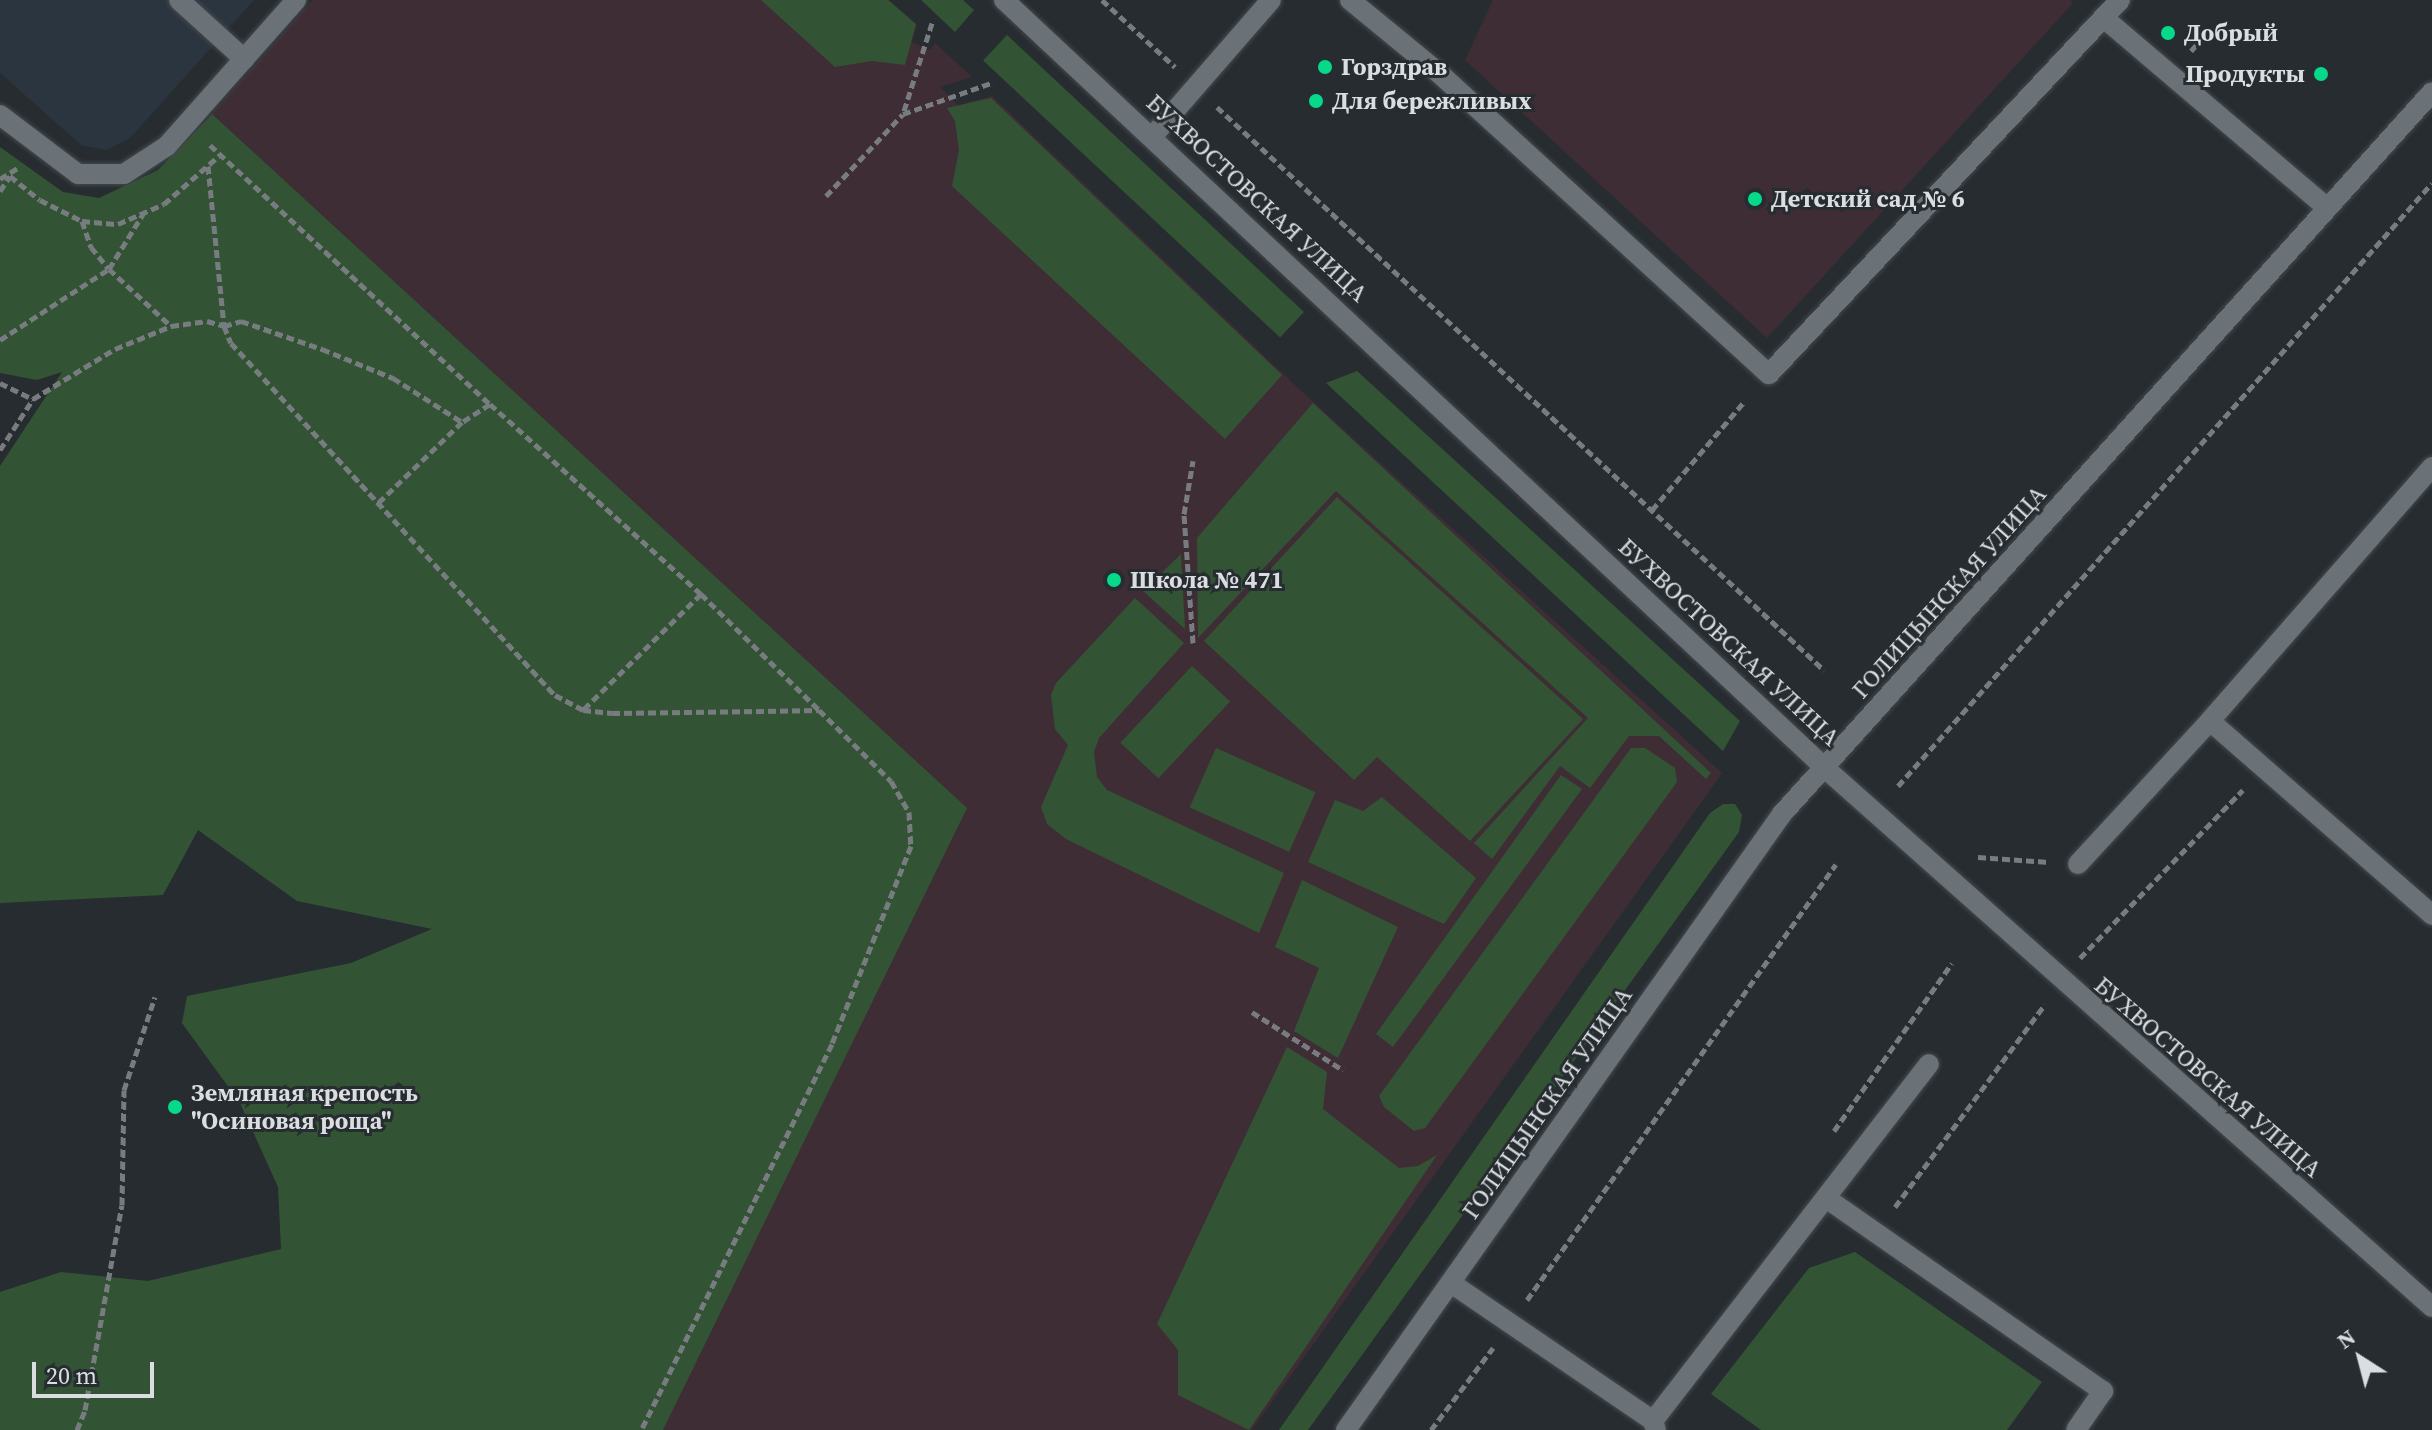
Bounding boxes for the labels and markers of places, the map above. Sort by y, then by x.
place label: Добрый [2184,19,2278,47]
marker: Добрый [2159,24,2177,42]
place label: Горздрав [1341,53,1447,81]
marker: Горздрав [1316,58,1334,76]
place label: Продукты [2185,60,2305,88]
marker: Продукты [2312,65,2330,83]
place label: Для бережливых [1332,87,1531,115]
marker: Для бережливых [1307,92,1325,110]
place label: Детский сад № 6 [1771,185,1965,213]
marker: Детский сад № 6 [1746,190,1764,208]
place label: Школа № 471 [1130,566,1283,594]
marker: Школа № 471 [1105,571,1123,589]
place label: Земляная крепость "Осиновая роща" [191,1079,418,1135]
marker: Земляная крепость "Осиновая роща" [166,1098,184,1116]

